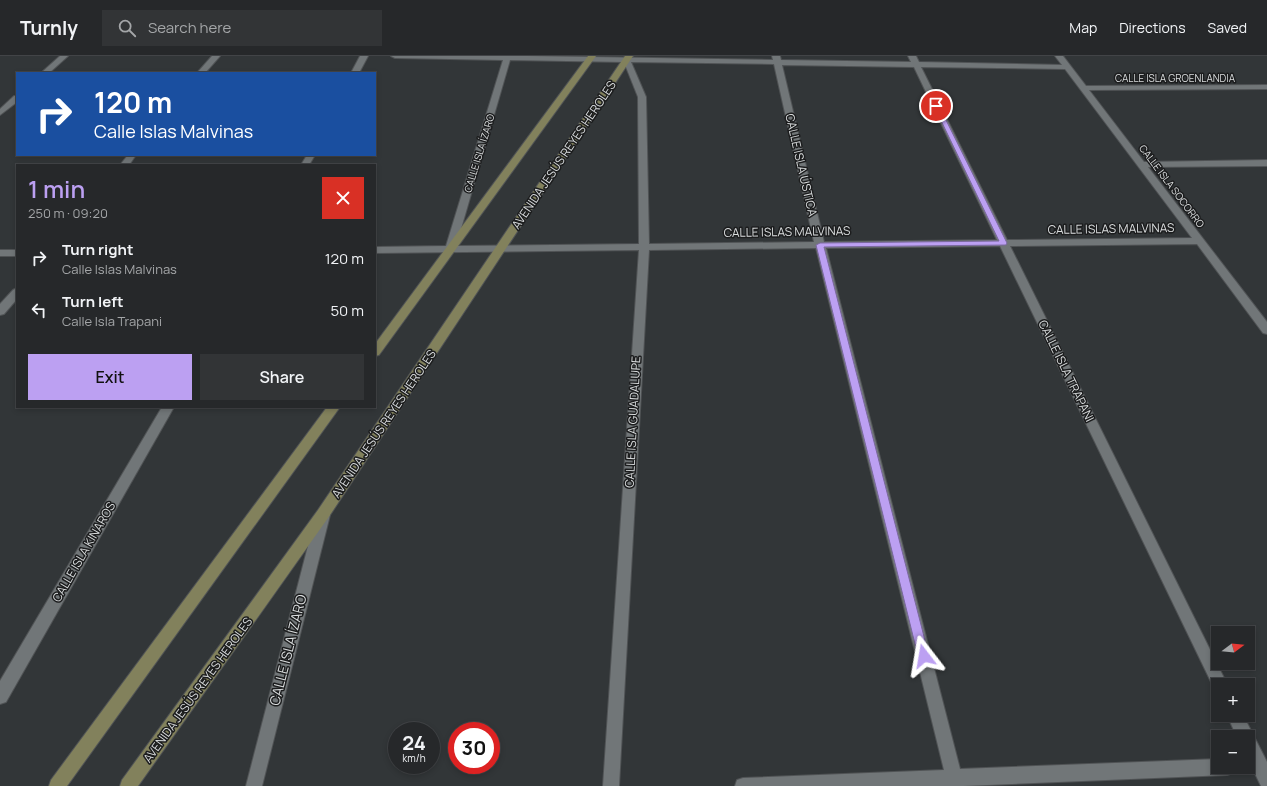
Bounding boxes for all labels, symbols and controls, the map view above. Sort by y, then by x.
search box [102,10,382,46]
text: Turnly [20,15,78,41]
icon: search [116,17,138,39]
text: Search here [148,17,231,38]
text: Map [1069,18,1097,37]
text: Directions [1119,18,1186,37]
text: Saved [1208,18,1247,37]
street label: CALLE ISLA GROENLANDIA [1115,71,1236,85]
street label: AVENIDA JESÚS REYES HEROLES [507,77,620,232]
text: 120 m [94,83,172,121]
icon: right [28,88,80,140]
pin [919,89,953,123]
icon: arrive [925,95,947,117]
street label: CALLE ISLA ÍZARO [460,112,498,194]
street label: CALLE ISLA ÚSTICA [781,112,822,218]
text: Calle Islas Malvinas [94,119,253,143]
street label: CALLE ISLA SOCORRO [1136,142,1208,230]
text: 1 min [28,172,85,205]
button: close [322,177,364,219]
text: 250 m · 09:20 [28,204,108,222]
street label: CALLE ISLAS MALVINAS [1047,219,1175,238]
street label: CALLE ISLAS MALVINAS [723,222,851,241]
text: Turn right [62,239,133,260]
icon: right [28,247,50,269]
text: 120 m [325,248,364,269]
text: Calle Islas Malvinas [62,260,177,278]
text: Turn left [62,291,124,312]
icon: left [28,299,50,321]
text: 50 m [330,300,364,321]
text: Calle Isla Trapani [62,312,162,330]
street label: CALLE ISLA TRAPANI [1034,317,1099,425]
street label: AVENIDA JESÚS REYES HEROLES [327,346,440,501]
button: Exit [28,354,192,400]
button: Share [200,354,364,400]
street label: CALLE ISLA GUADALUPE [621,355,644,488]
street label: CALLE ISLA KINAROS [48,499,119,605]
street label: CALLE ISLA ÍZARO [264,592,311,708]
street label: AVENIDA JESÚS REYES HEROLES [139,614,256,766]
north arrow [1211,626,1255,670]
map controls [1211,626,1255,774]
position arrow [903,635,945,677]
button: + [1211,678,1255,722]
speed limit sign: 30 [448,722,500,774]
text: 24 [402,729,426,756]
button: − [1211,730,1255,774]
text: km/h [402,751,426,765]

